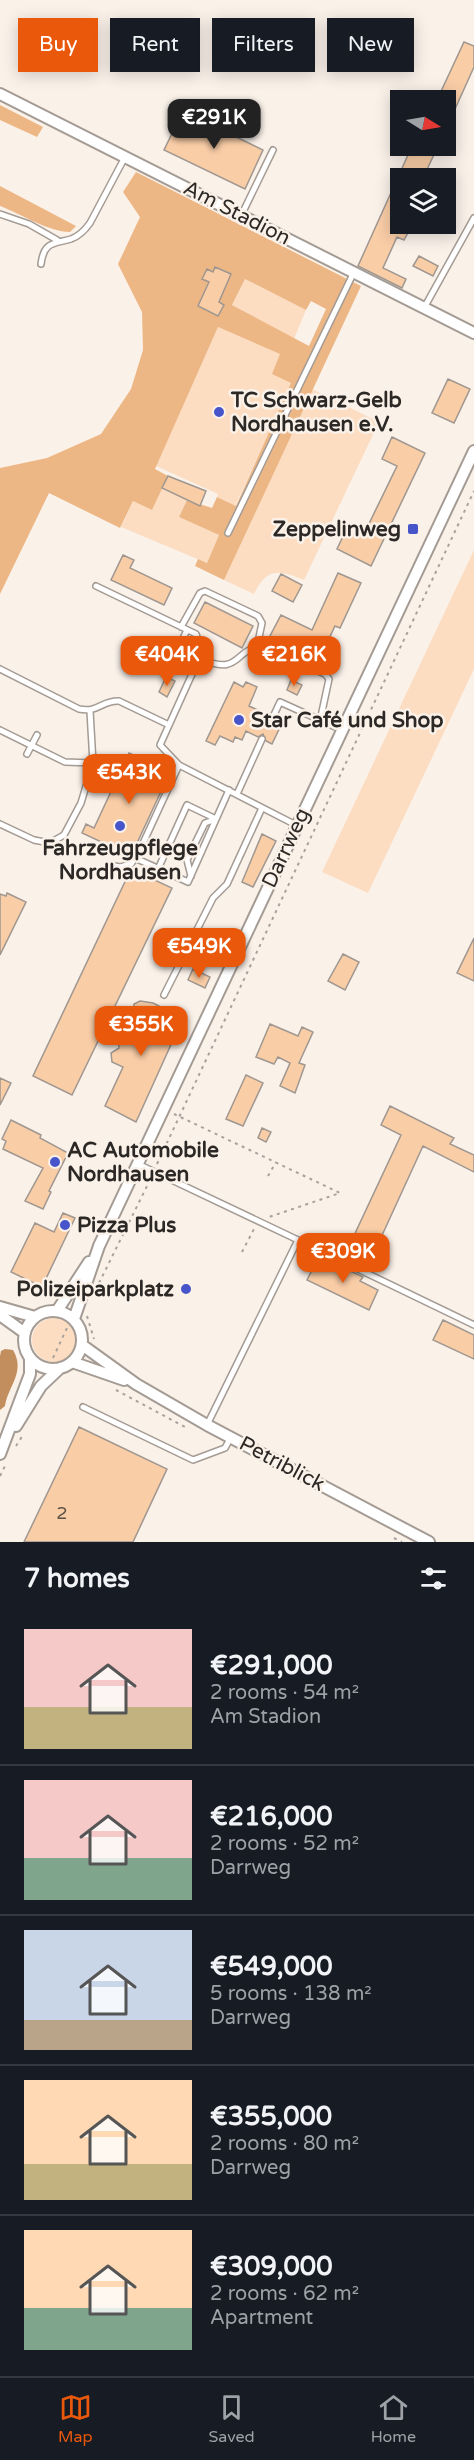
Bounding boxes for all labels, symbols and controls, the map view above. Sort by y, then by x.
chip: Buy [18,18,98,72]
chip: Rent [110,18,200,72]
chip: Filters [212,18,315,72]
chip: New [327,18,414,72]
north arrow [390,90,456,156]
map controls [390,90,456,234]
pin: €291K [172,99,256,150]
text: €291K [182,106,246,130]
button: layers [390,168,456,234]
street label: Am Stadion [179,175,295,251]
place label: TC Schwarz-Gelb Nordhausen e.V. [230,388,402,437]
marker: TC Schwarz-Gelb Nordhausen e.V. [212,405,226,419]
place label: Zeppelinweg [273,517,401,542]
marker: Zeppelinweg [406,522,420,536]
pin: €404K [125,636,209,687]
pin: €216K [252,636,336,687]
text: €404K [135,643,199,667]
text: €216K [262,643,326,667]
place label: Star Café und Shop [251,708,444,733]
marker: Star Café und Shop [232,713,246,727]
pin: €543K [87,754,171,805]
text: €543K [97,761,161,785]
street label: Darrweg [257,804,315,892]
marker: Fahrzeugpflege Nordhausen [113,819,127,833]
place label: Fahrzeugpflege Nordhausen [42,836,198,885]
pin: €549K [157,928,241,979]
text: €549K [167,935,231,959]
pin: €355K [99,1006,183,1057]
text: €355K [109,1013,173,1037]
place label: AC Automobile Nordhausen [67,1138,219,1187]
marker: AC Automobile Nordhausen [48,1155,62,1169]
place label: Pizza Plus [77,1213,176,1238]
marker: Pizza Plus [58,1218,72,1232]
pin: €309K [301,1233,385,1284]
text: €309K [311,1240,375,1264]
place label: Polizeiparkplatz [16,1277,175,1302]
marker: Polizeiparkplatz [179,1282,193,1296]
street label: Petriblick [235,1431,329,1497]
house number: 2 [56,1502,68,1524]
icon: filters [417,1562,450,1595]
text: 7 homes [24,1563,130,1594]
text: €291,000 [210,1650,332,1681]
icon: home [72,1653,144,1725]
text: 2 rooms · 54 m² [210,1681,359,1705]
text: Am Stadion [210,1705,321,1729]
text: €216,000 [210,1801,332,1832]
icon: home [72,1804,144,1876]
text: 2 rooms · 52 m² [210,1832,359,1856]
text: Darrweg [210,1856,291,1880]
text: €549,000 [210,1951,332,1982]
icon: home [72,1954,144,2026]
text: 5 rooms · 138 m² [210,1982,372,2006]
text: Darrweg [210,2006,291,2030]
text: €355,000 [210,2101,332,2132]
icon: home [72,2104,144,2176]
text: 2 rooms · 80 m² [210,2132,359,2156]
text: Darrweg [210,2156,291,2180]
text: €309,000 [210,2251,332,2282]
icon: home [72,2254,144,2326]
text: 2 rooms · 62 m² [210,2282,359,2306]
text: Apartment [210,2306,313,2330]
tab: Map [58,2391,93,2447]
tab: Saved [208,2391,255,2447]
tab: Home [371,2391,416,2447]

